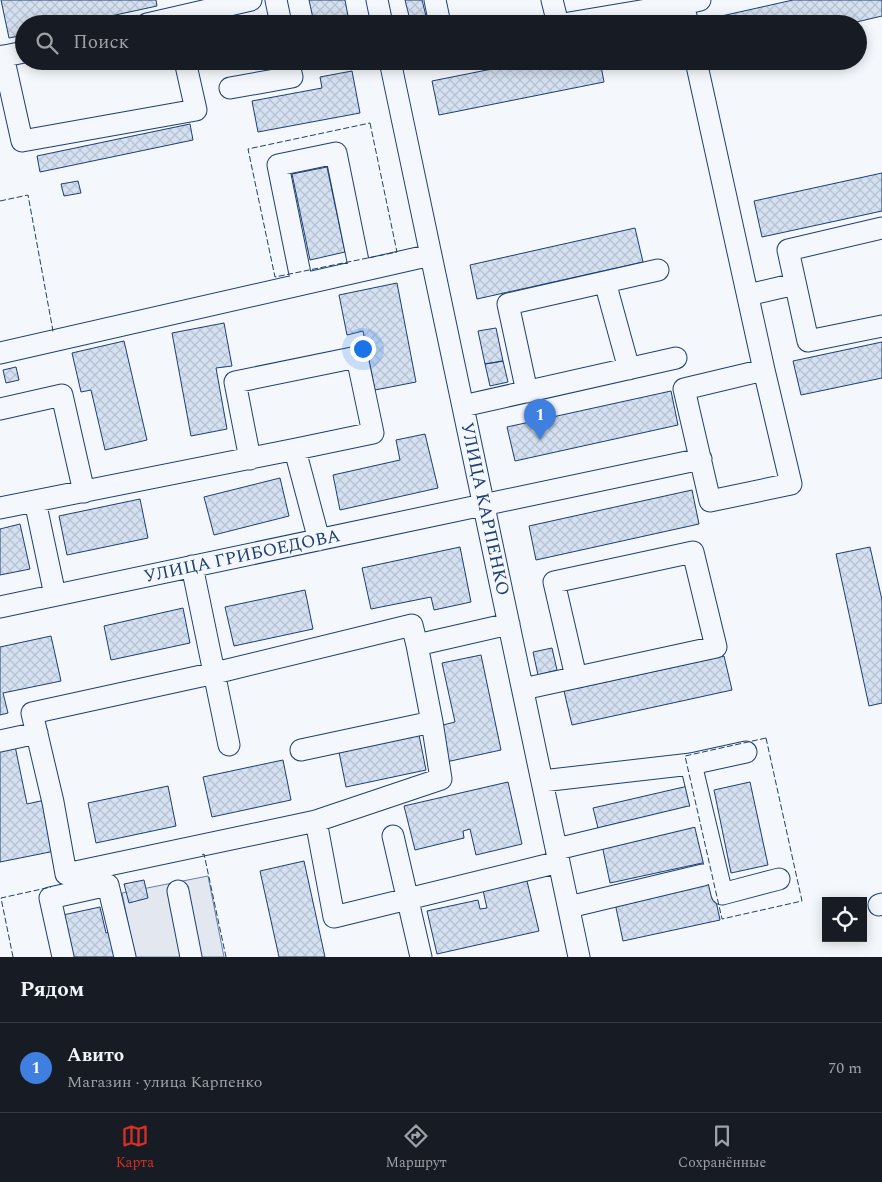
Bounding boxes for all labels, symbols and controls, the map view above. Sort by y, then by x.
search box [15,15,867,70]
text: Поиск [73,28,129,57]
icon: search [33,29,61,57]
your location [350,336,376,362]
pin: 1 [524,399,556,440]
street label: УЛИЦА КАРПЕНКО [453,420,517,598]
street label: УЛИЦА ГРИБОЕДОВА [141,522,343,590]
map controls [822,897,867,942]
button: locate [822,897,867,942]
text: Рядом [20,974,84,1006]
text: Авито [67,1041,124,1070]
text: 1 [32,1056,40,1080]
text: 70 m [828,1056,862,1080]
text: Магазин · улица Карпенко [67,1070,262,1094]
tab: Карта [116,1122,154,1173]
tab: Маршрут [386,1122,447,1173]
tab: Сохранённые [678,1122,766,1173]

